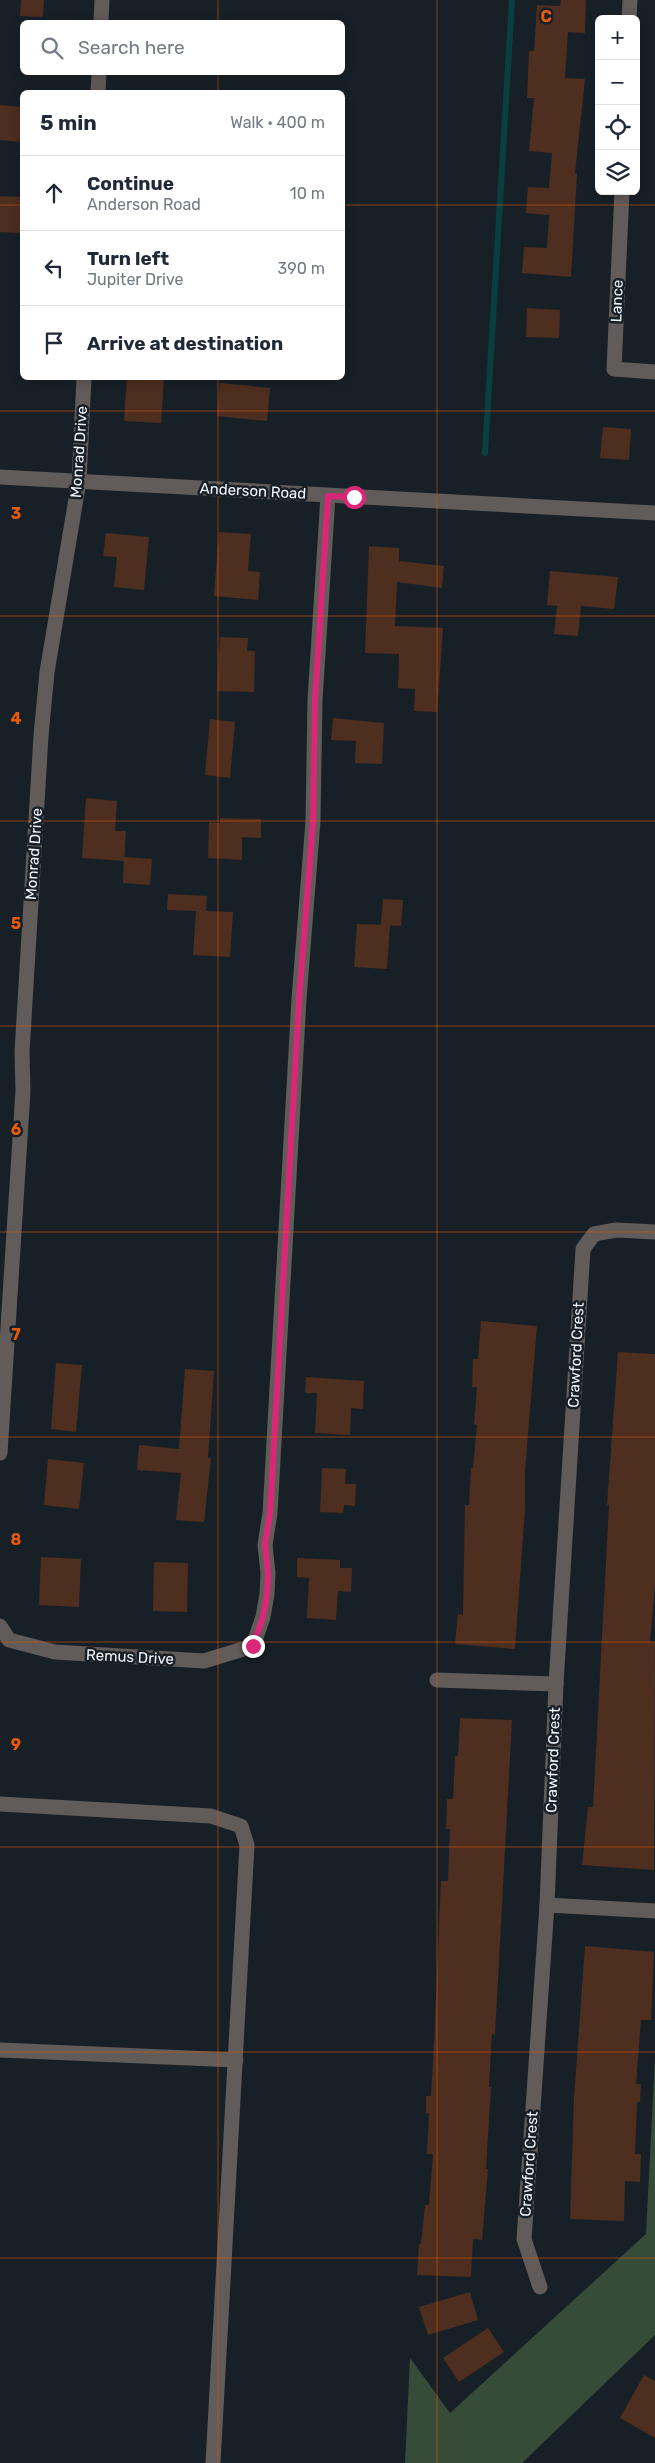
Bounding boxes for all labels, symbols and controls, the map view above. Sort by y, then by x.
text: C [540,7,552,26]
map controls [595,15,640,195]
button: + [595,15,640,60]
search box [20,20,345,75]
icon: search [38,34,66,62]
text: Search here [78,36,185,59]
button: − [595,60,640,105]
button: locate [595,105,640,150]
text: 5 min [40,110,97,135]
text: Walk · 400 m [230,113,325,132]
button: layers [595,150,640,195]
text: Continue [87,172,174,195]
icon: ahead [40,179,68,207]
text: 10 m [290,184,325,203]
text: Anderson Road [87,195,201,214]
text: Turn left [87,247,169,270]
icon: left [40,254,68,282]
text: 390 m [278,259,325,278]
text: Jupiter Drive [87,270,183,289]
street label: Lance [607,279,627,323]
icon: arrive [40,329,68,357]
text: Arrive at destination [87,332,283,355]
street label: Monrad Drive [67,405,91,499]
street label: Anderson Road [199,479,307,503]
route start [343,486,366,509]
text: 3 [11,504,21,523]
text: 4 [11,709,22,728]
street label: Monrad Drive [22,807,46,901]
text: 5 [11,914,21,933]
text: 6 [11,1120,21,1139]
street label: Crawford Crest [564,1302,588,1408]
text: 7 [11,1325,21,1344]
text: 8 [11,1530,22,1549]
route end [242,1635,265,1658]
street label: Remus Drive [86,1646,174,1668]
street label: Crawford Crest [542,1707,564,1813]
text: 9 [11,1735,21,1754]
street label: Crawford Crest [516,2111,542,2217]

